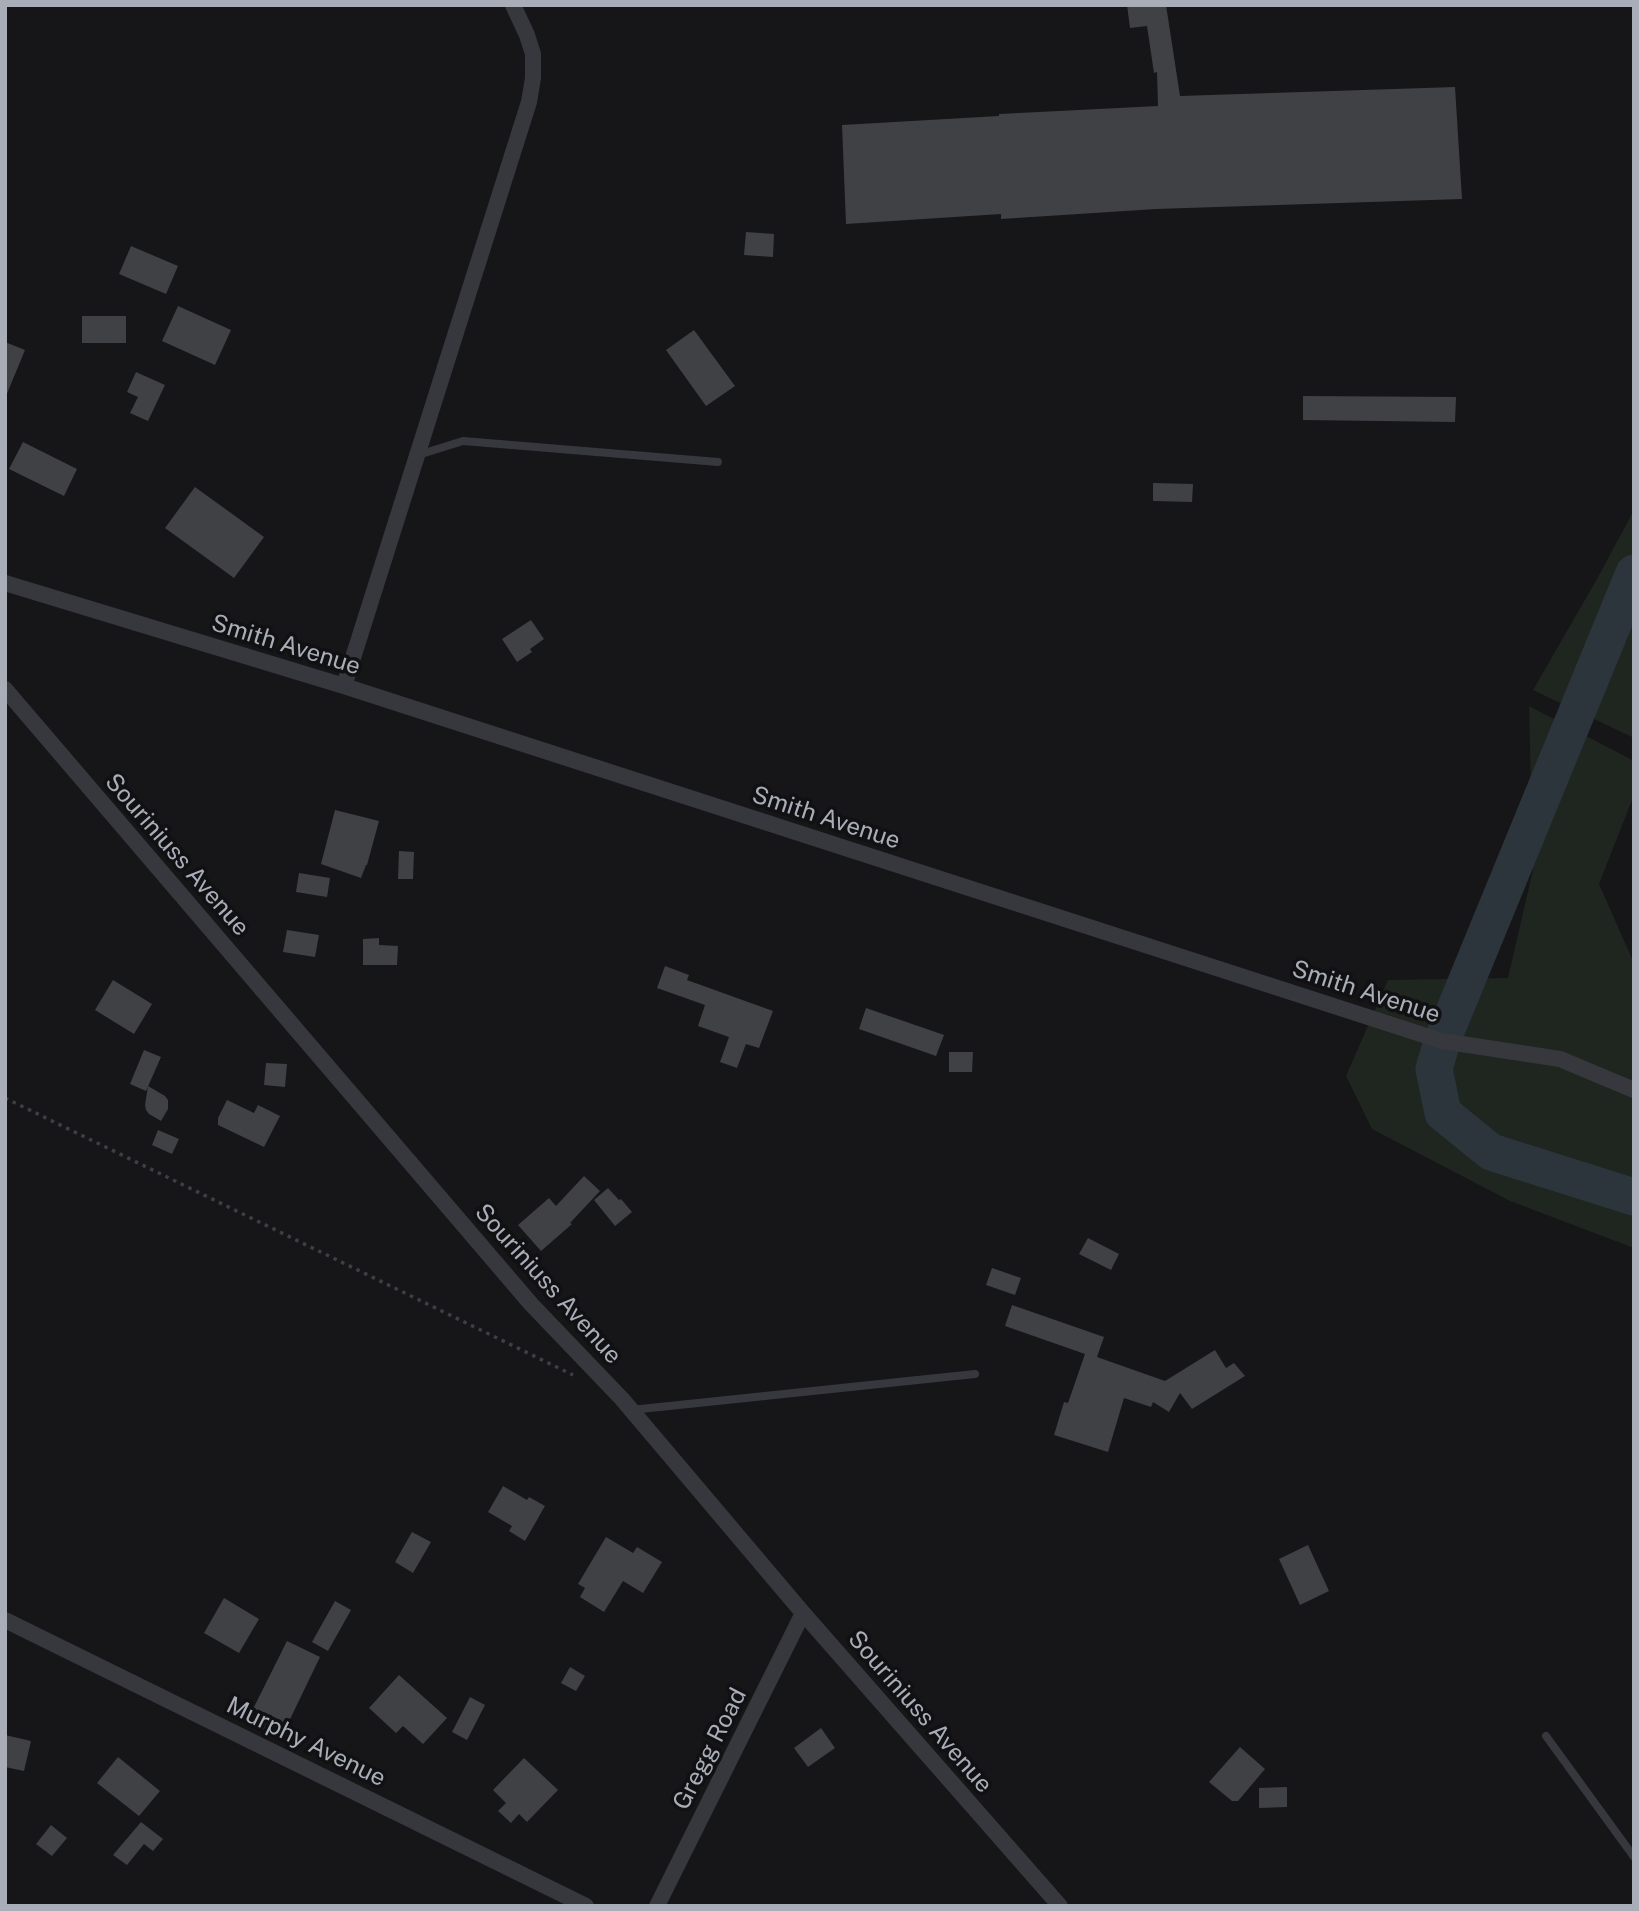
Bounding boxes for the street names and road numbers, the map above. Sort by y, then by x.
street label: Smith Avenue [208,609,364,681]
street label: Souriniuss Avenue [99,768,255,942]
street label: Smith Avenue [748,780,904,856]
street label: Smith Avenue [1288,954,1444,1030]
street label: Souriniuss Avenue [469,1198,627,1370]
street label: Souriniuss Avenue [842,1625,998,1799]
street label: Gregg Road [667,1683,753,1815]
street label: Murphy Avenue [222,1691,390,1793]

